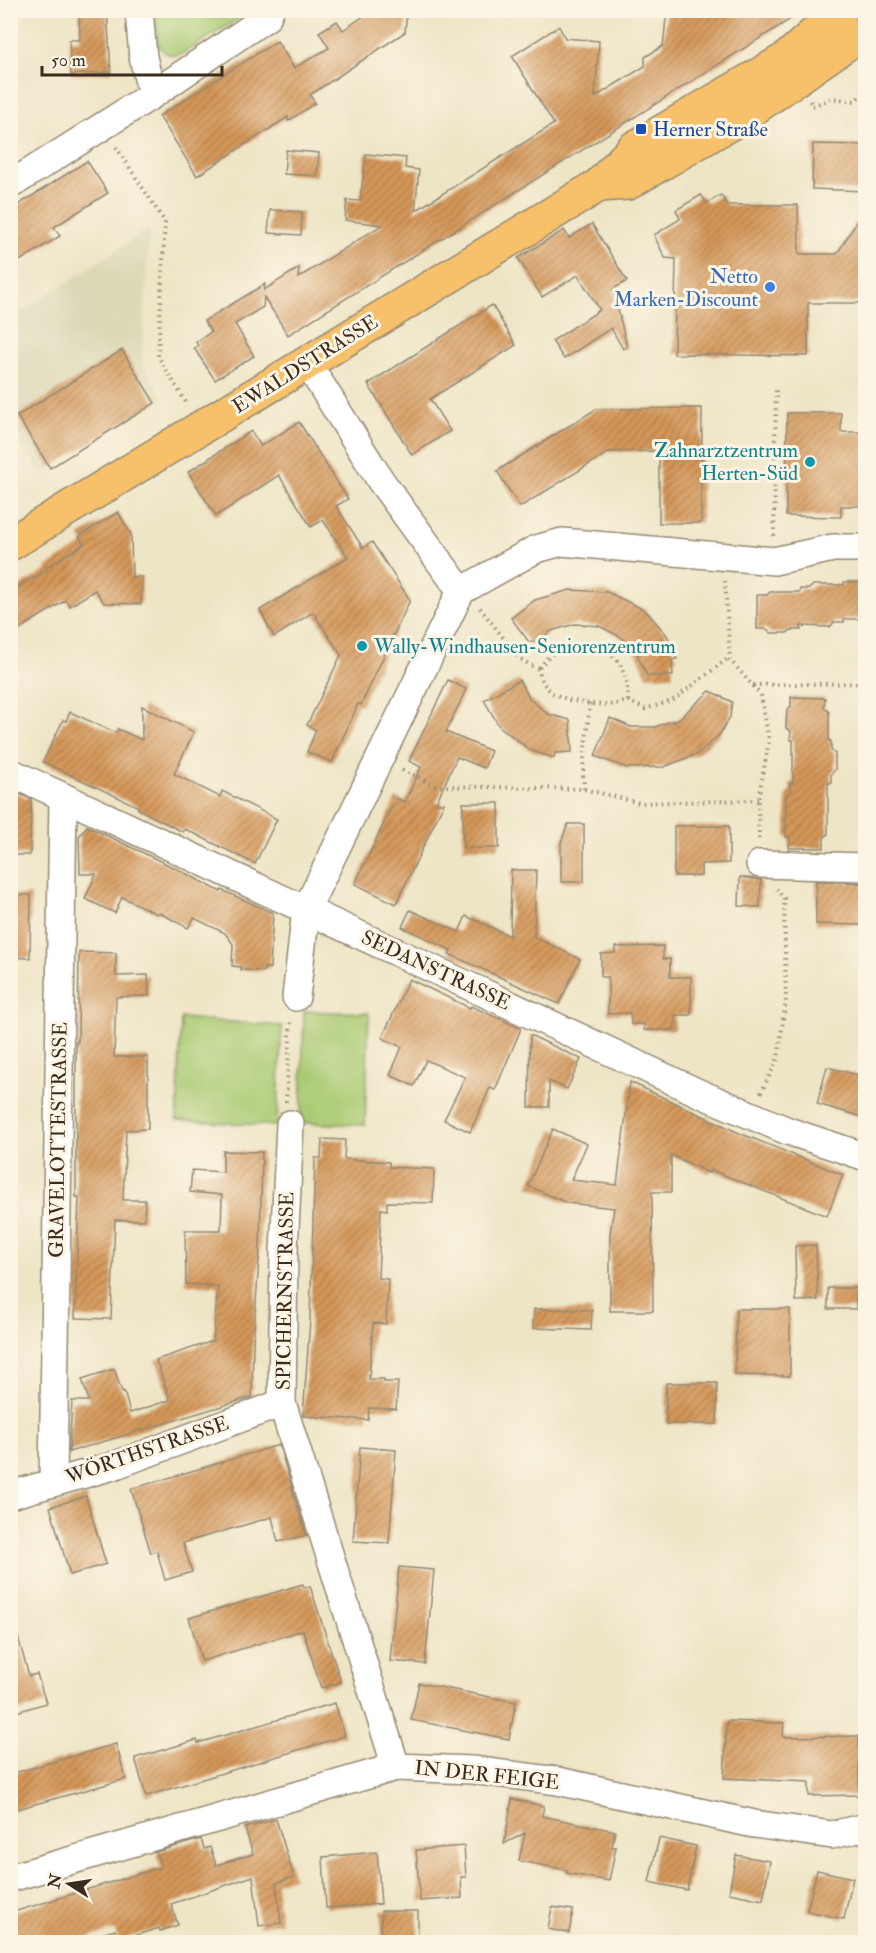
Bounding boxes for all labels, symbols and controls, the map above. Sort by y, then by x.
scale bar [42,39,222,77]
text: 50 m [51,49,86,72]
place label: Herner Straße [653,117,768,142]
marker: Herner Straße [634,122,648,136]
place label: Netto Marken-Discount [614,264,759,312]
marker: Netto Marken-Discount [763,280,777,294]
street label: EWALDSTRASSE [228,309,382,419]
place label: Zahnarztzentrum Herten-Süd [654,438,798,486]
marker: Zahnarztzentrum Herten-Süd [803,455,817,469]
place label: Wally-Windhausen-Seniorenzentrum [373,634,676,659]
marker: Wally-Windhausen-Seniorenzentrum [355,639,369,653]
street label: SEDANSTRASSE [357,924,515,1016]
street label: GRAVELOTTESTRASSE [43,1022,73,1258]
street label: SPICHERNSTRASSE [271,1192,299,1390]
street label: WÖRTHSTRASSE [61,1410,232,1490]
street label: IN DER FEIGE [413,1755,561,1795]
north arrow [39,1854,99,1914]
text: N [44,1871,67,1891]

